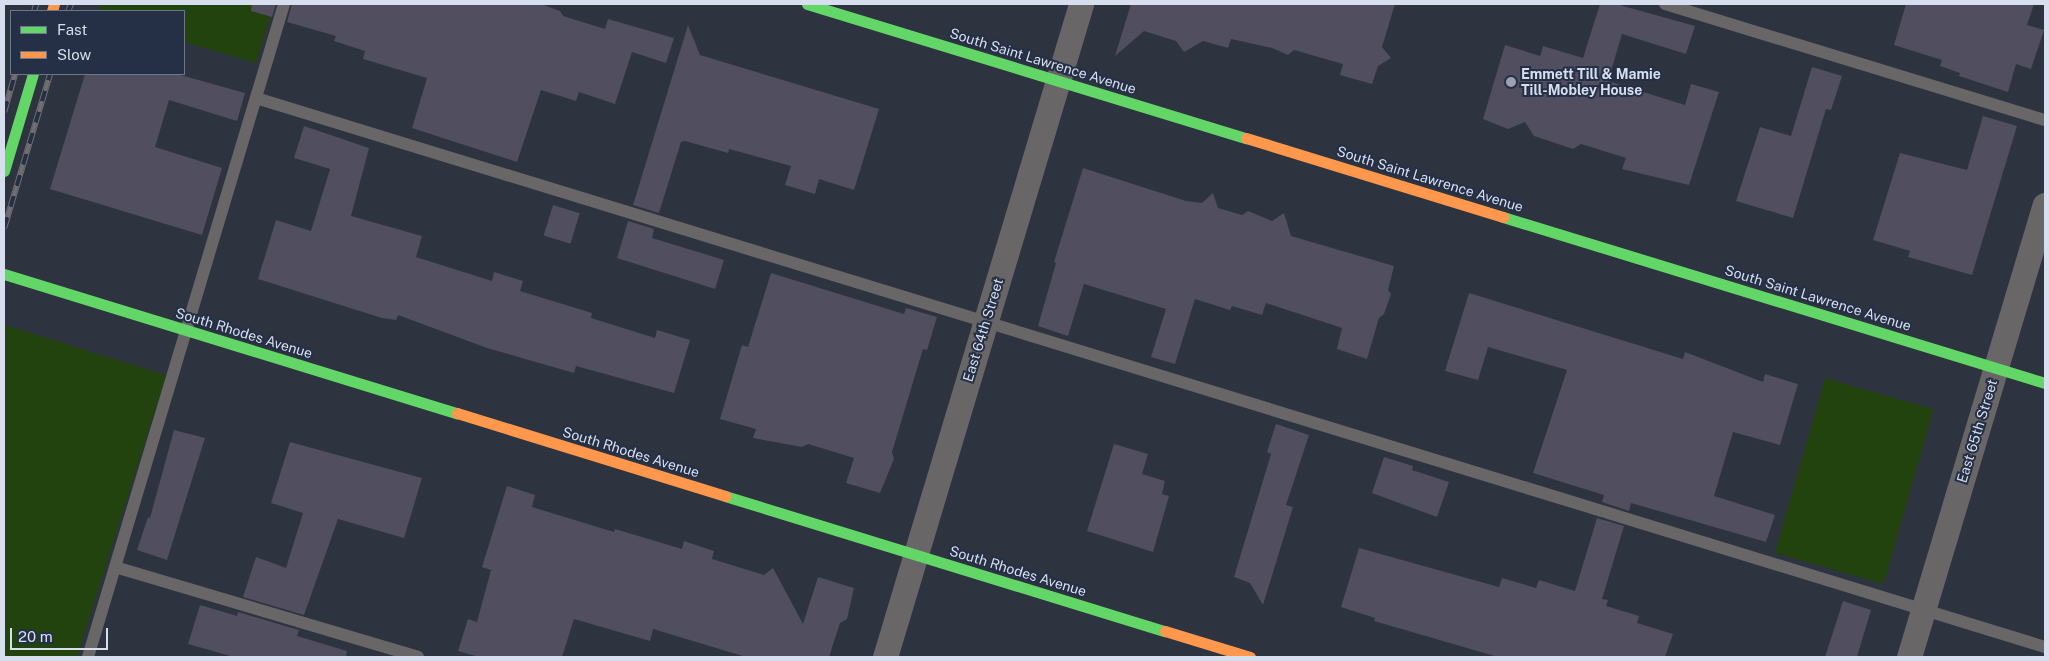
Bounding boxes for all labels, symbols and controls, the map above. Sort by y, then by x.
legend [10,10,185,75]
text: Fast [57,21,87,38]
street label: South Saint Lawrence Avenue [948,25,1138,97]
text: Slow [57,46,91,63]
place label: Emmett Till & Mamie Till-Mobley House [1521,66,1661,98]
marker: Emmett Till & Mamie Till-Mobley House [1505,76,1517,88]
street label: South Saint Lawrence Avenue [1335,143,1525,215]
street label: South Saint Lawrence Avenue [1723,262,1913,334]
street label: East 64th Street [959,276,1007,384]
street label: South Rhodes Avenue [173,304,315,362]
street label: East 65th Street [1953,377,2001,485]
street label: South Rhodes Avenue [560,423,702,481]
street label: South Rhodes Avenue [947,542,1089,600]
scale bar [12,618,110,650]
text: 20 m [18,628,53,645]

